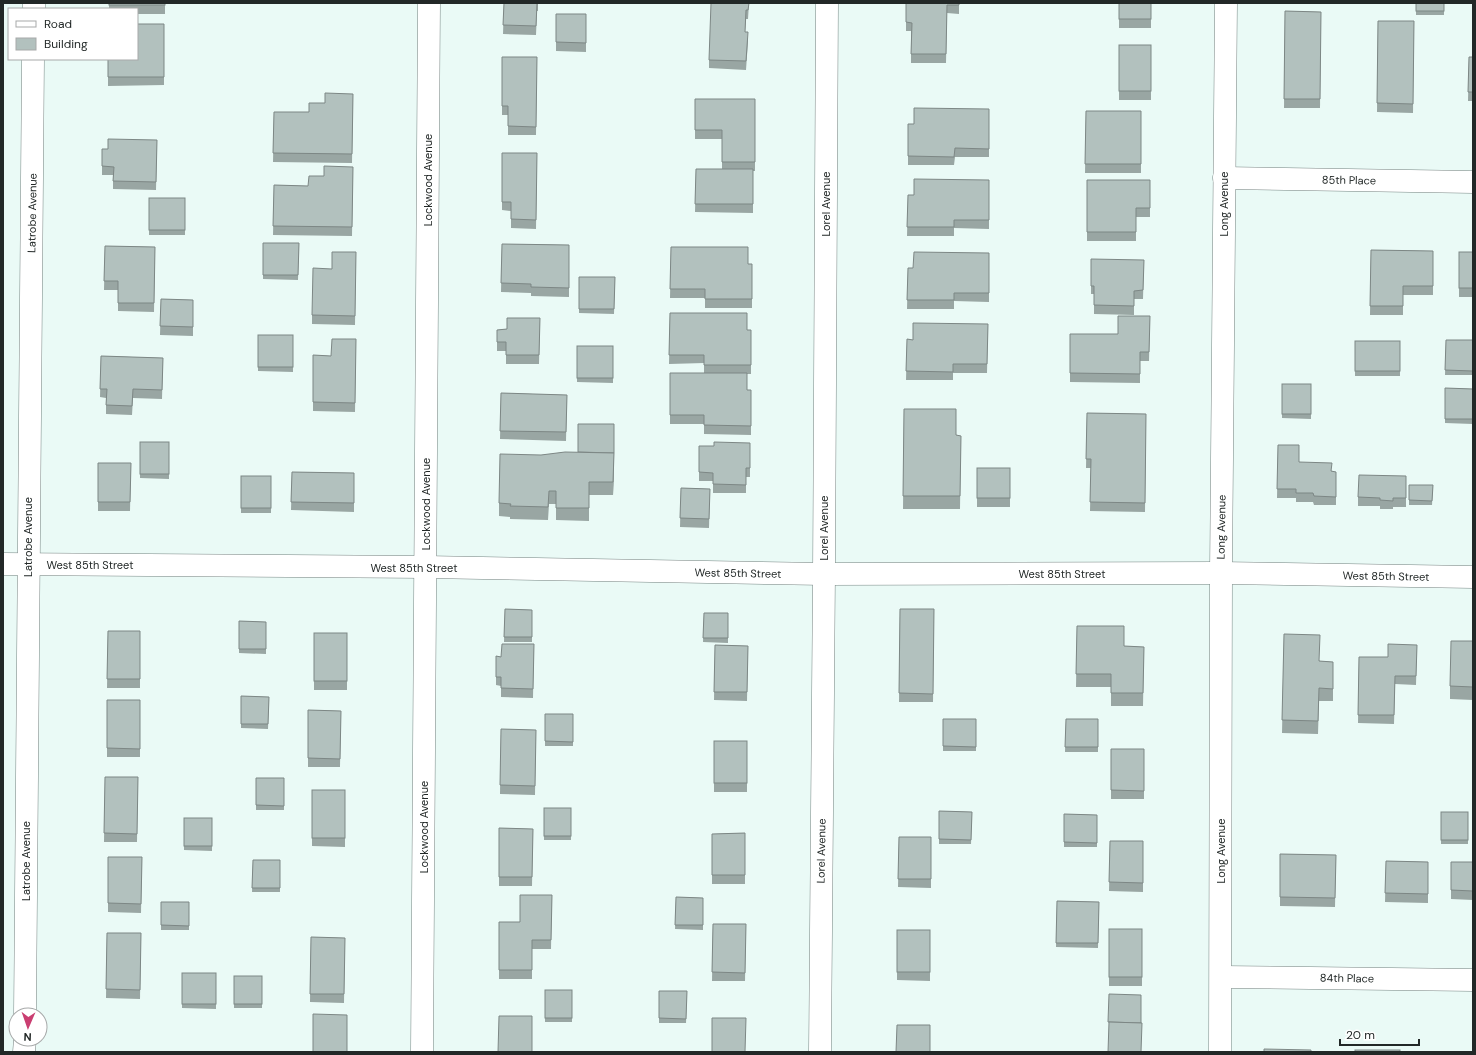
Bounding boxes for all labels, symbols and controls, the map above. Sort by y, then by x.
legend [8,8,138,60]
text: Road [44,16,72,32]
text: Building [44,36,88,52]
street label: Lockwood Avenue [421,134,435,226]
street label: Lorel Avenue [819,172,833,236]
street label: Long Avenue [1217,172,1231,236]
street label: Latrobe Avenue [24,173,40,253]
street label: 85th Place [1322,173,1376,187]
street label: Lockwood Avenue [419,458,433,550]
street label: Long Avenue [1213,494,1229,560]
street label: Lorel Avenue [817,496,831,560]
street label: Latrobe Avenue [21,497,35,577]
street label: West 85th Street [47,558,134,572]
street label: West 85th Street [371,561,458,575]
street label: West 85th Street [694,565,782,581]
street label: West 85th Street [1019,567,1106,581]
street label: West 85th Street [1342,568,1430,584]
street label: Lockwood Avenue [417,781,431,873]
street label: Lorel Avenue [813,818,829,884]
street label: Long Avenue [1214,819,1228,883]
street label: Latrobe Avenue [19,821,33,901]
street label: 84th Place [1320,971,1374,985]
north arrow [8,1007,48,1047]
scale bar [1340,1021,1419,1047]
text: 20 m [1346,1027,1375,1043]
text: N [23,1030,32,1044]

